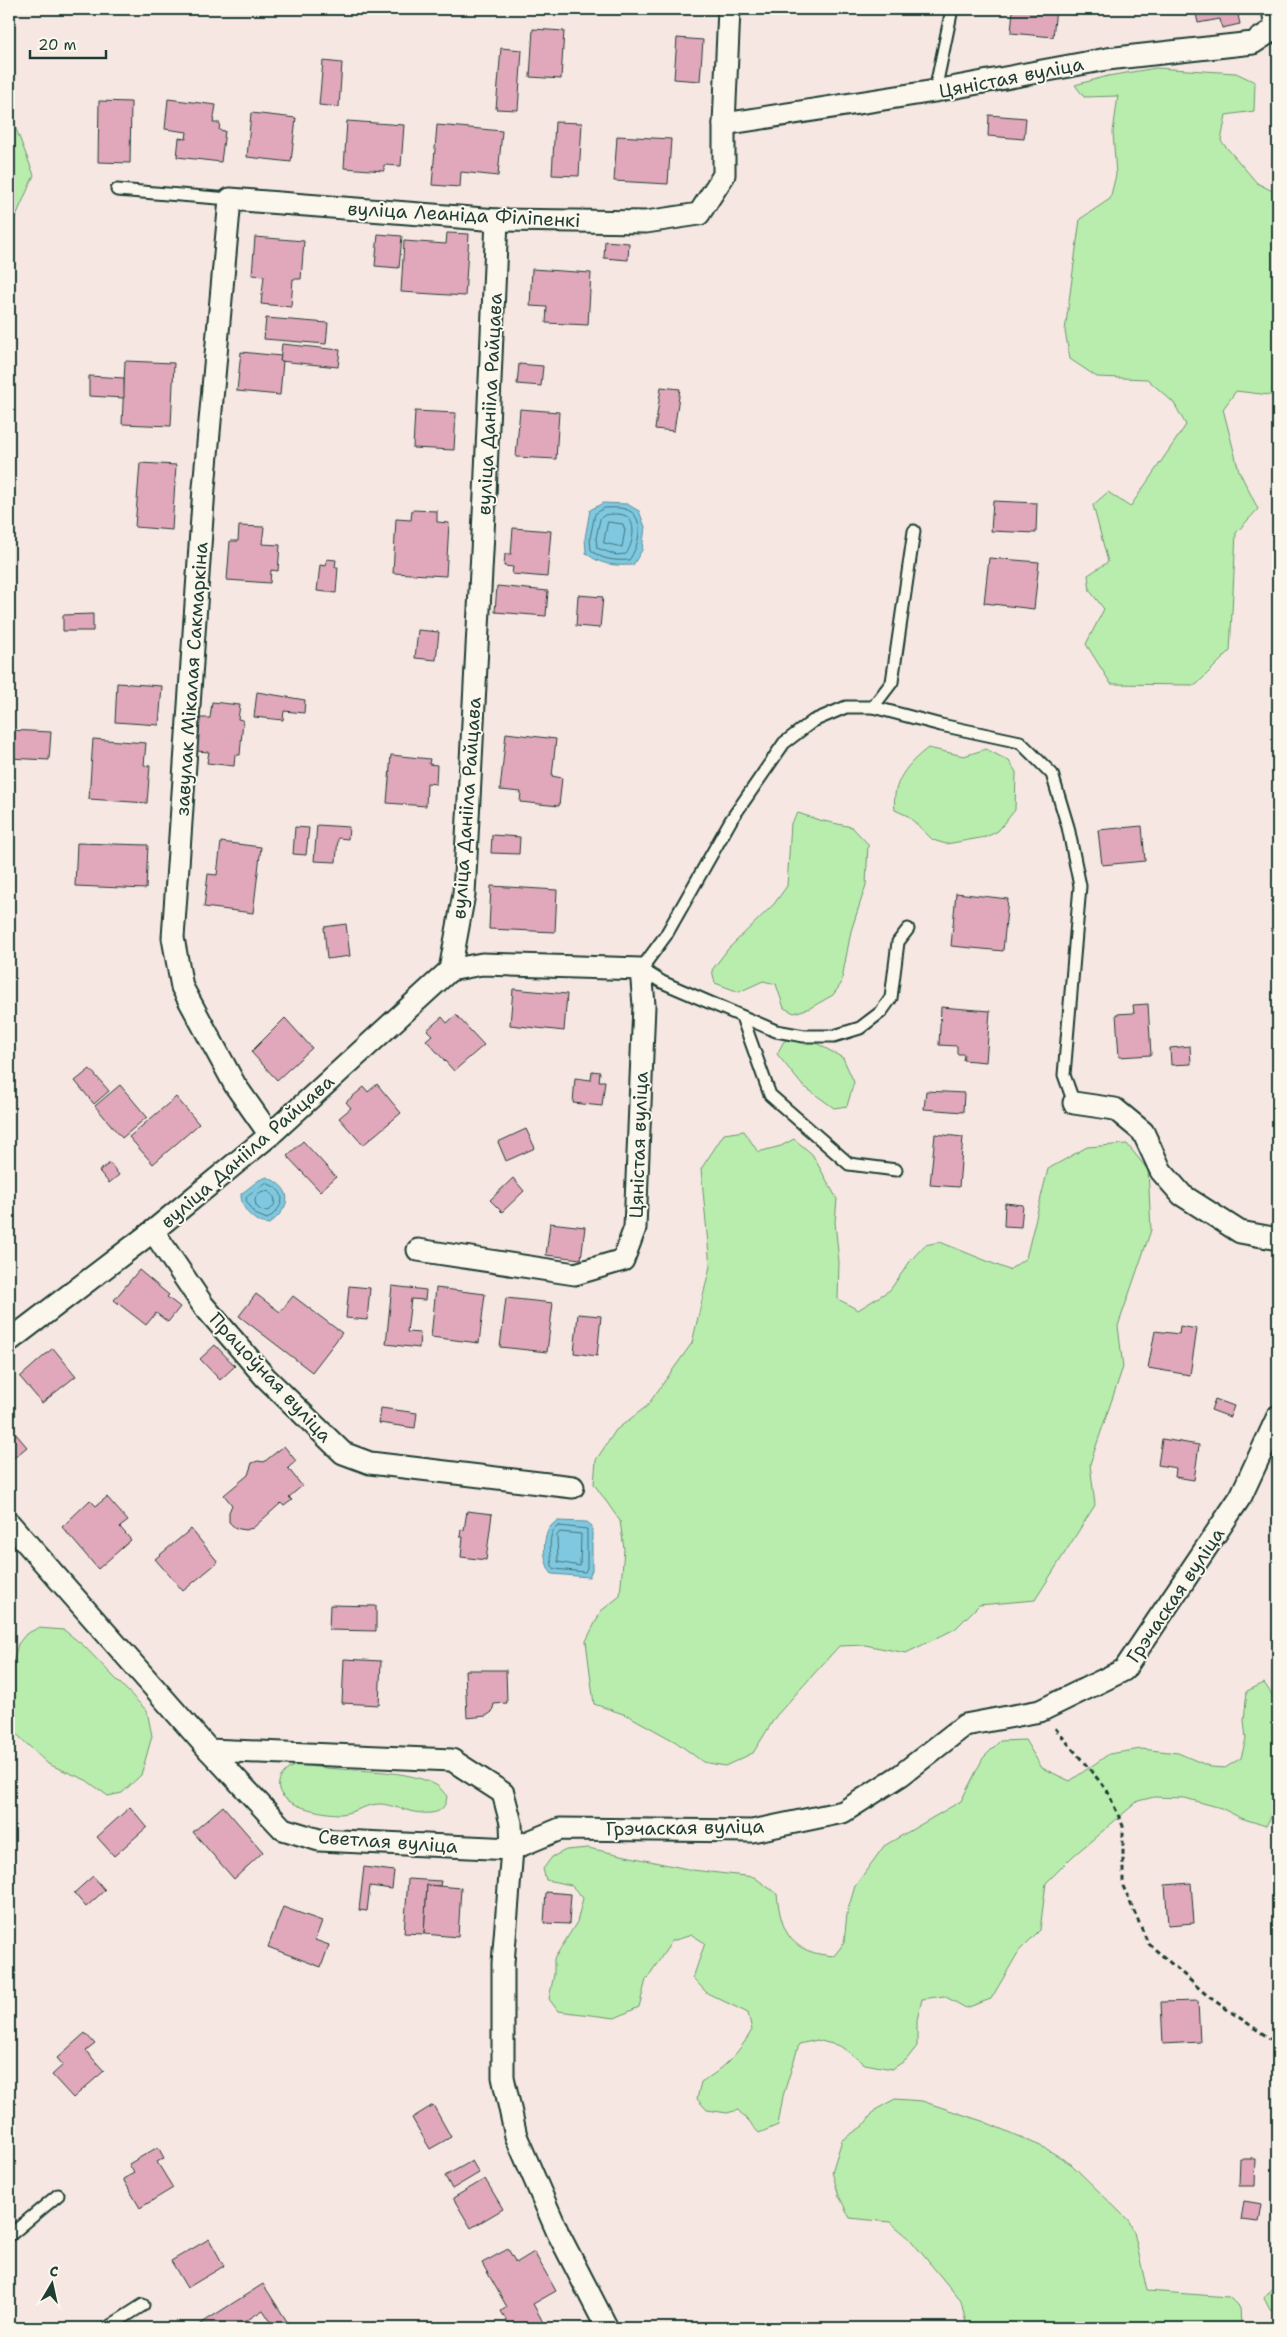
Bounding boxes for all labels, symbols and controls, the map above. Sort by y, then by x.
scale bar [30,28,106,60]
text: 20 m [38,35,77,55]
street label: Цяністая вуліца [937,51,1086,104]
street label: вуліца Леаніда Філіпенкі [347,196,581,233]
street label: вуліца Данііла Райцава [471,292,508,516]
street label: завулак Мікалая Сакмаркіна [169,541,214,817]
street label: вуліца Данііла Райцава [446,696,487,920]
street label: вуліца Данііла Райцава [155,1069,340,1234]
street label: Цяністая вуліца [623,1071,654,1219]
street label: Працоўная вуліца [204,1307,338,1448]
street label: Грэчаская вуліца [1121,1523,1230,1668]
street label: Грэчаская вуліца [606,1814,765,1841]
street label: Светлая вуліца [317,1824,459,1859]
north arrow [28,2260,78,2310]
text: С [48,2262,60,2281]

